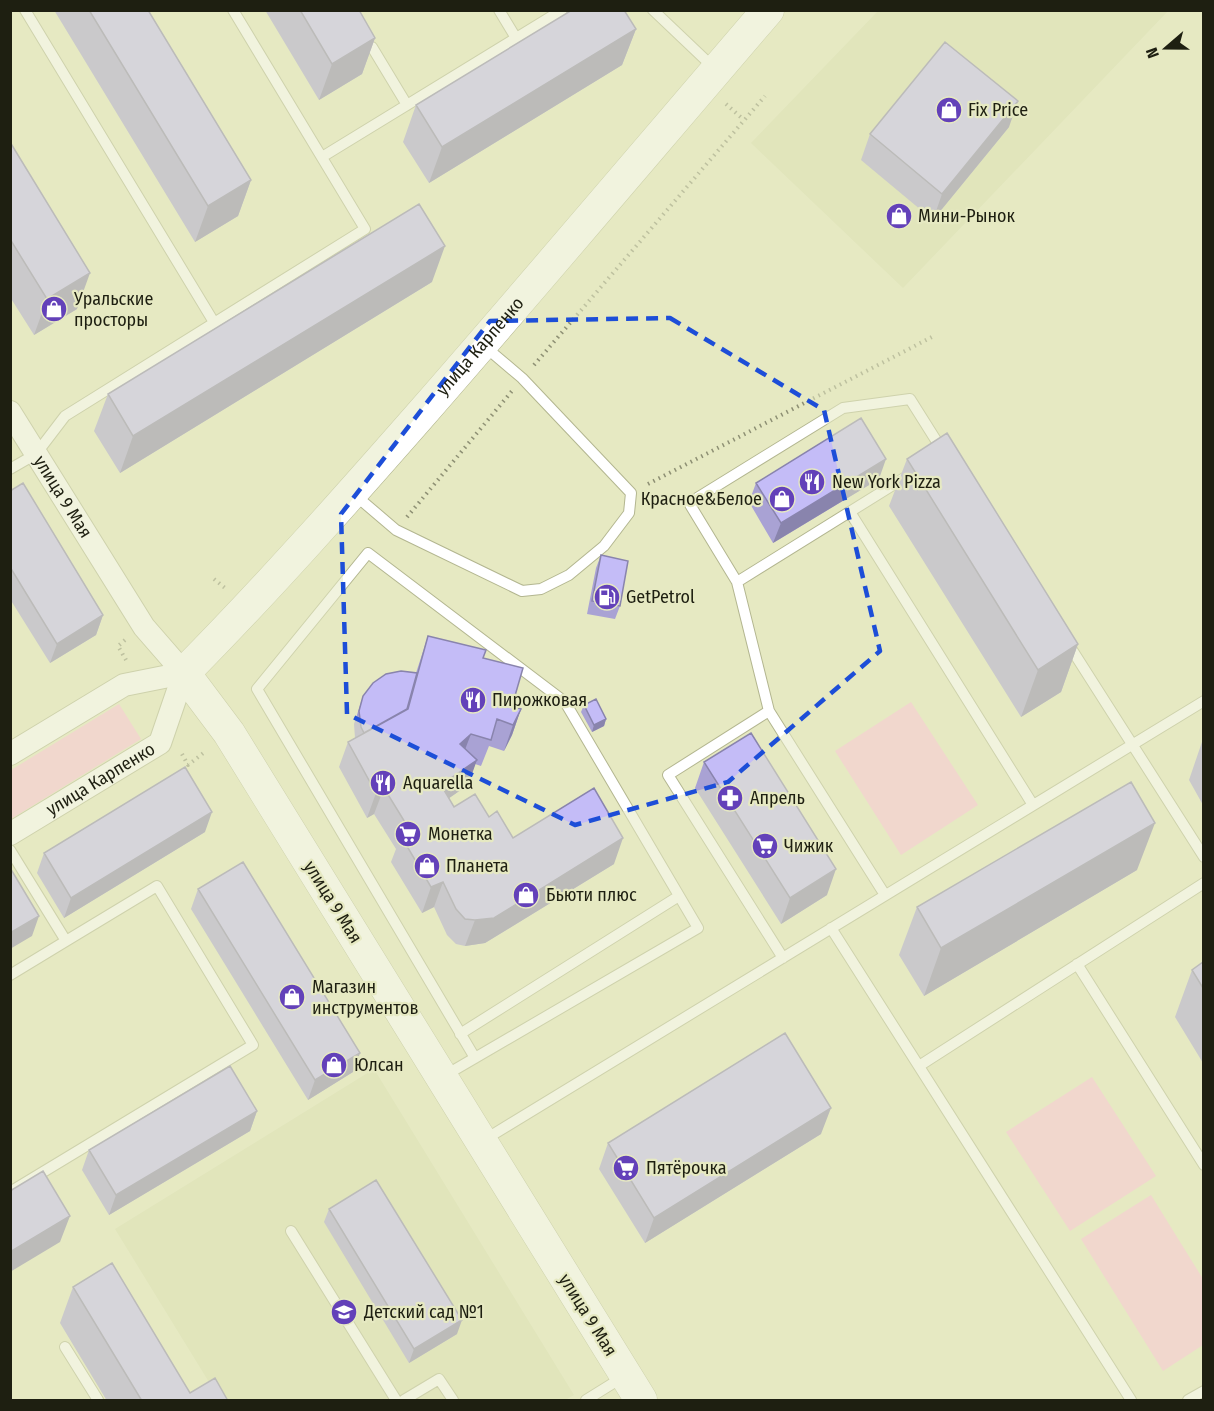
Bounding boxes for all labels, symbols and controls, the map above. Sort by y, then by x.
north arrow [1136,18,1196,78]
text: N [1142,45,1163,61]
shop icon: Fix Price [934,95,964,125]
place label: Fix Price [968,99,1028,121]
shop icon: Мини-Рынок [884,201,914,231]
place label: Мини-Рынок [918,205,1015,227]
place label: Уральские просторы [73,288,153,331]
street label: улица Карпенко [431,292,529,400]
shop icon: Уральские просторы [39,294,69,324]
street label: улица 9 Мая [29,452,97,542]
restaurant icon: New York Pizza [797,467,827,497]
place label: New York Pizza [832,471,941,493]
shop icon: Красное&Белое [767,484,797,514]
place label: Красное&Белое [641,488,762,510]
fuel station icon: GetPetrol [592,582,622,612]
place label: GetPetrol [626,586,695,608]
restaurant icon: Пирожковая [458,685,488,715]
place label: Пирожковая [492,689,587,711]
street label: улица Карпенко [42,738,159,820]
restaurant icon: Aquarella [368,768,398,798]
place label: Aquarella [403,772,473,794]
pharmacy icon: Апрель [715,783,745,813]
place label: Апрель [750,787,805,809]
supermarket icon: Монетка [393,819,423,849]
place label: Монетка [428,823,493,845]
supermarket icon: Чижик [750,831,780,861]
place label: Чижик [784,835,834,857]
shop icon: Планета [412,851,442,881]
place label: Планета [446,855,509,877]
street label: улица 9 Мая [299,857,367,947]
shop icon: Бьюти плюс [511,880,541,910]
place label: Бьюти плюс [546,884,637,906]
place label: Магазин инструментов [312,976,419,1019]
shop icon: Магазин инструментов [277,982,307,1012]
shop icon: Юлсан [319,1050,349,1080]
place label: Юлсан [354,1054,404,1076]
supermarket icon: Пятёрочка [611,1153,641,1183]
place label: Пятёрочка [646,1157,727,1179]
street label: улица 9 Мая [554,1270,622,1360]
school or university icon: Детский сад №1 [329,1297,359,1327]
place label: Детский сад №1 [363,1301,484,1323]

